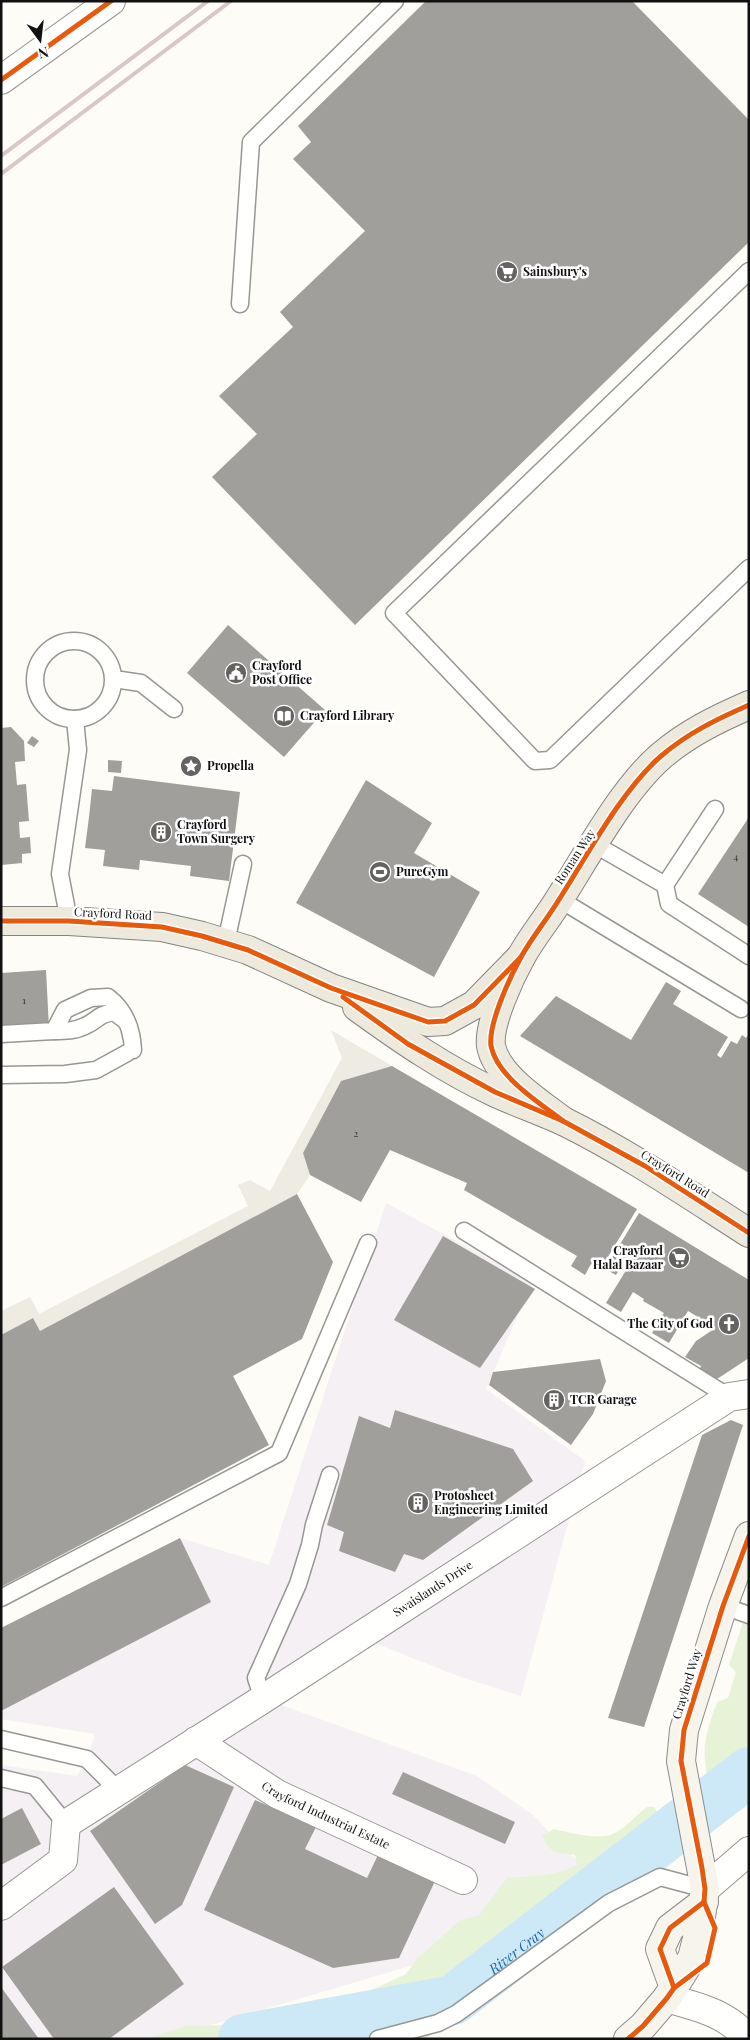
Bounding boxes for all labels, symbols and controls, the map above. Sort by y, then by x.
north arrow [15,15,65,65]
text: N [36,43,51,64]
supermarket icon: Sainsbury's [495,260,519,284]
place label: Sainsbury's [523,263,587,279]
place label: Crayford Post Office [252,657,312,687]
public building icon: Crayford Post Office [224,661,248,685]
library icon: Crayford Library [272,704,296,728]
place label: Crayford Library [300,707,395,723]
place icon: Propella [179,754,203,778]
place label: Propella [207,757,255,773]
place label: Crayford Town Surgery [177,816,256,846]
building icon: Crayford Town Surgery [149,820,173,844]
street label: Roman Way [550,826,598,887]
house number: 4 [734,849,739,863]
sports icon: PureGym [368,860,392,884]
place label: PureGym [396,863,448,879]
street label: Crayford Road [74,903,153,923]
house number: 1 [22,993,26,1007]
house number: 2 [354,1126,359,1140]
street label: Crayford Road [638,1146,713,1201]
place label: Crayford Halal Bazaar [593,1242,663,1272]
supermarket icon: Crayford Halal Bazaar [667,1246,691,1270]
church icon: The City of God [717,1312,741,1336]
place label: The City of God [627,1315,713,1331]
building icon: TCR Garage [542,1388,566,1412]
place label: TCR Garage [570,1391,637,1407]
place label: Protosheet Engineering Limited [434,1487,548,1517]
building icon: Protosheet Engineering Limited [406,1491,430,1515]
street label: Swaislands Drive [389,1556,475,1620]
street label: Crayford Way [668,1647,704,1721]
street label: Crayford Industrial Estate [259,1777,393,1852]
water label: River Cray [484,1923,548,1979]

